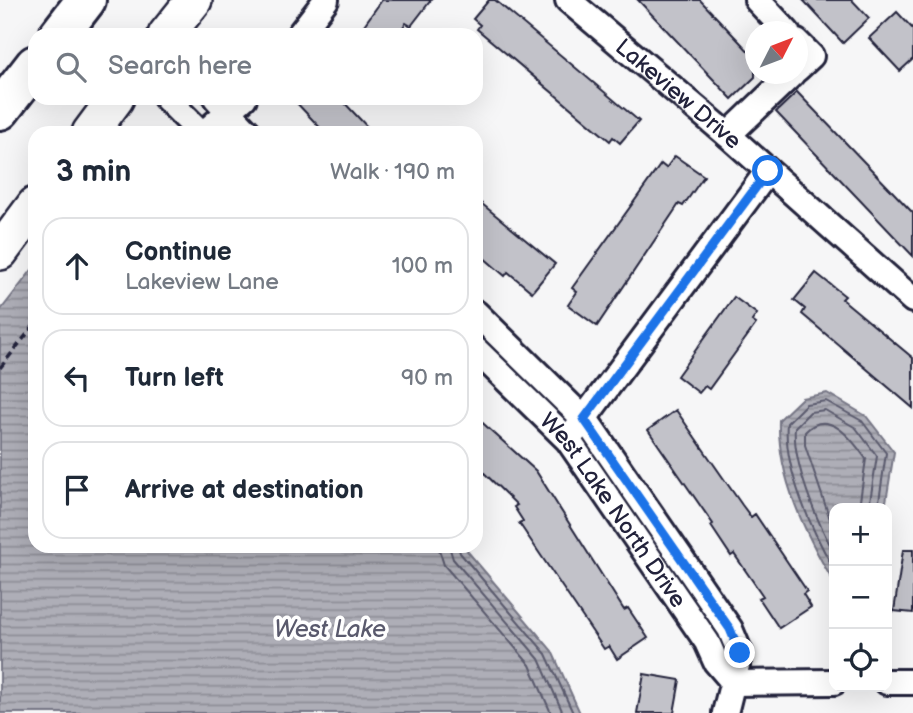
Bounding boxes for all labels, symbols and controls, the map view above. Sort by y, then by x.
north arrow [745,21,808,84]
search box [28,28,483,105]
street label: Lakeview Drive [610,33,747,155]
icon: search [52,48,90,86]
text: Search here [108,51,252,82]
text: 3 min [56,154,131,190]
route start [752,155,783,186]
text: Walk · 190 m [330,158,455,186]
text: Continue [125,237,232,268]
icon: ahead [58,247,96,285]
text: 100 m [392,252,453,280]
text: Lakeview Lane [125,268,279,296]
icon: left [58,359,96,397]
text: Turn left [125,363,224,394]
text: 90 m [401,364,453,392]
street label: West Lake North Drive [534,407,692,613]
icon: arrive [58,471,96,509]
text: Arrive at destination [125,475,364,506]
map controls [829,503,892,692]
button: + [829,503,892,566]
button: − [829,566,892,629]
water label: West Lake [274,615,386,644]
button: locate [829,629,892,692]
route end [724,637,755,668]

